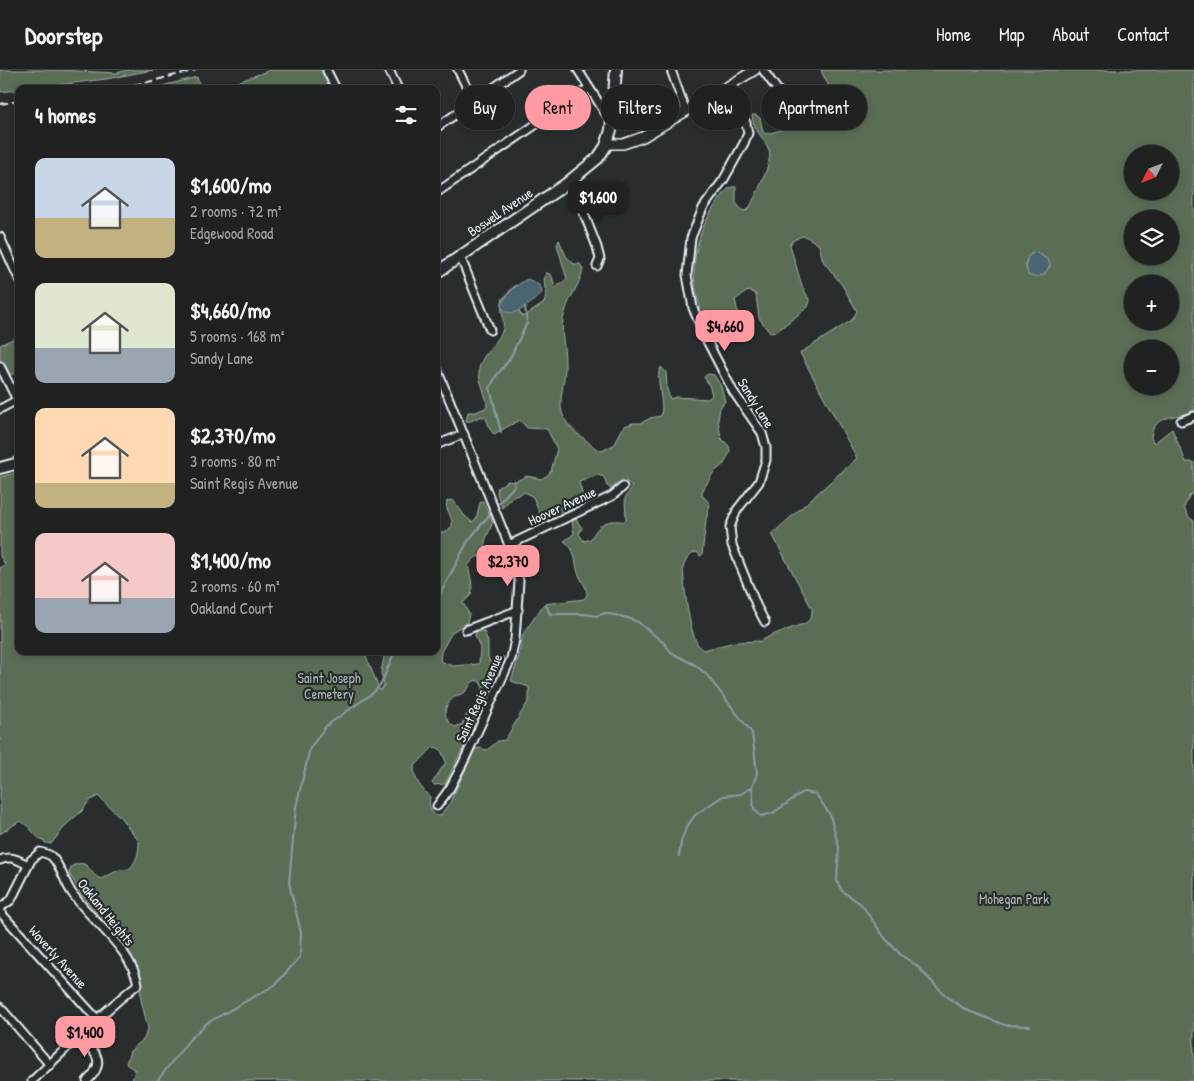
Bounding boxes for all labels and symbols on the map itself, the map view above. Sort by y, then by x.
north arrow [1124,145,1179,200]
pin: $1,600 [557,180,639,223]
street label: Boswell Avenue [463,183,536,240]
pin: $4,660 [684,310,766,352]
street label: Sandy Lane [733,374,779,432]
street label: Hoover Avenue [525,481,599,530]
pin: $2,370 [467,544,549,587]
street label: Saint Regis Avenue [451,650,508,745]
park label: Saint Joseph Cemetery [297,668,361,704]
street label: Oakland Heights [73,874,139,950]
park label: Mohegan Park [979,889,1049,909]
street label: Waverly Avenue [24,921,92,993]
pin: $1,400 [44,1016,126,1058]

